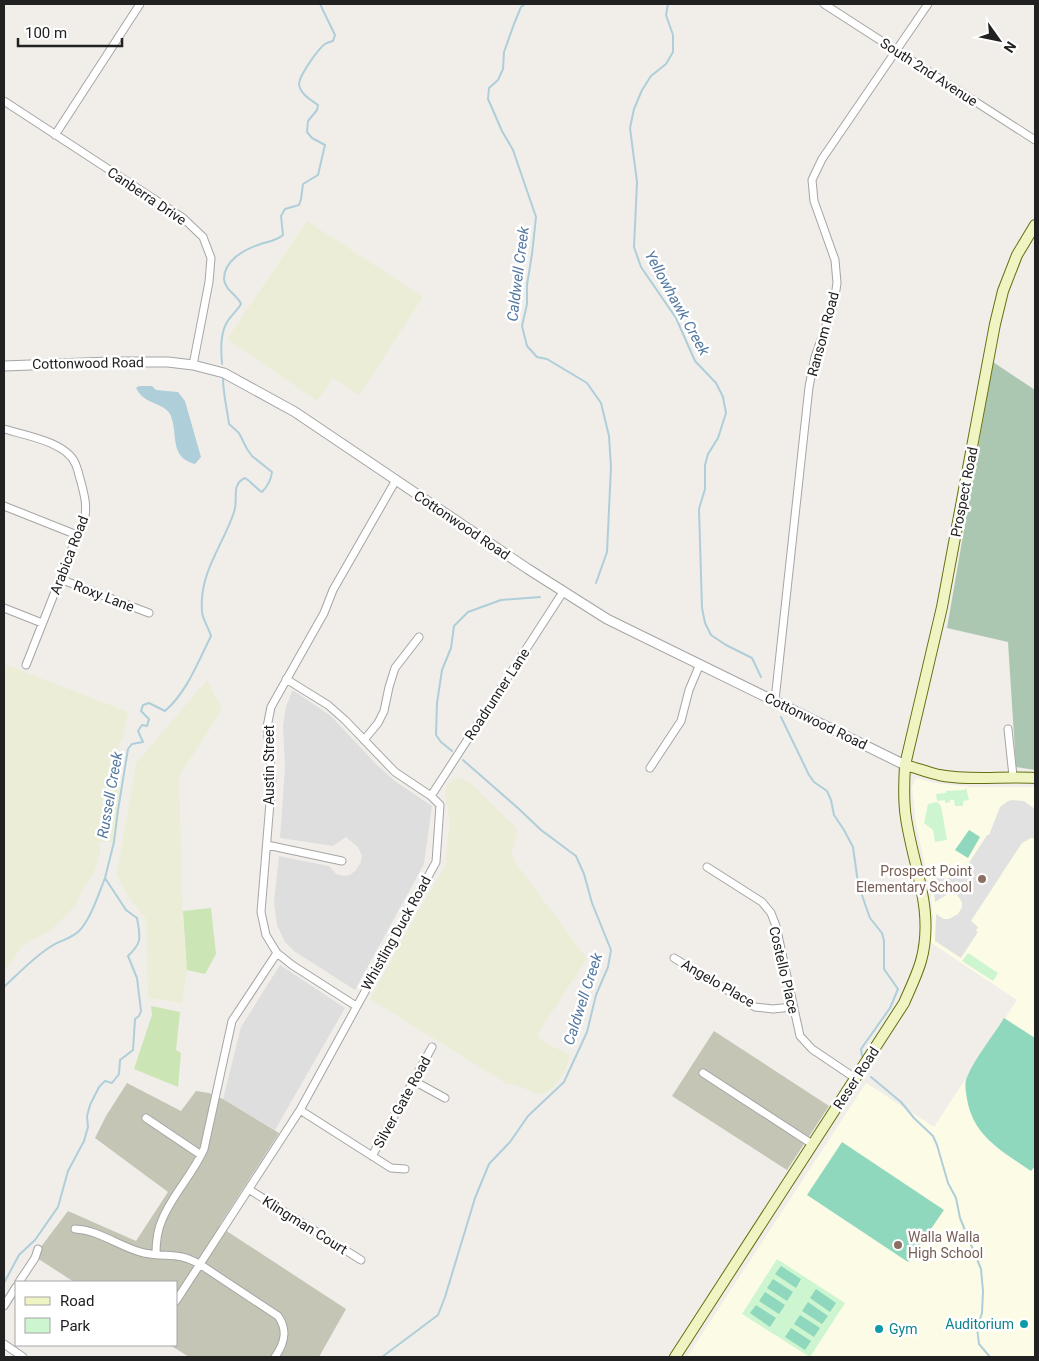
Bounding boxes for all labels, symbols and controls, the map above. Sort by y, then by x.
scale bar [18,15,121,47]
north arrow [974,15,1024,65]
text: 100 m [25,24,67,42]
street label: South 2nd Avenue [877,35,981,109]
text: N [1000,39,1019,56]
street label: Canberra Drive [105,164,189,228]
water label: Caldwell Creek [503,225,533,323]
water label: Yellowhawk Creek [641,247,714,359]
street label: Ransom Road [804,290,842,378]
street label: Cottonwood Road [32,354,144,372]
street label: Prospect Road [947,446,981,538]
street label: Cottonwood Road [411,487,513,563]
street label: Arabica Road [47,513,91,597]
street label: Roxy Lane [71,577,137,615]
street label: Roadrunner Lane [461,645,533,743]
street label: Cottonwood Road [762,689,870,753]
street label: Austin Street [261,725,277,805]
water label: Russell Creek [94,750,127,840]
place label: Prospect Point Elementary School [856,863,972,895]
street label: Whistling Duck Road [358,873,434,993]
marker: Prospect Point Elementary School [976,873,988,885]
street label: Costello Place [766,925,802,1015]
water label: Caldwell Creek [560,950,607,1047]
street label: Angelo Place [679,956,757,1010]
street label: Reser Road [830,1044,882,1112]
street label: Silver Gate Road [370,1053,434,1151]
street label: Klingman Court [260,1193,351,1258]
place label: Walla Walla High School [908,1229,983,1261]
marker: Walla Walla High School [892,1239,904,1251]
legend [15,1281,178,1346]
text: Road [60,1292,94,1310]
place label: Auditorium [945,1316,1014,1332]
text: Park [60,1317,91,1335]
marker: Auditorium [1018,1318,1030,1330]
place label: Gym [889,1321,917,1337]
marker: Gym [873,1323,885,1335]

